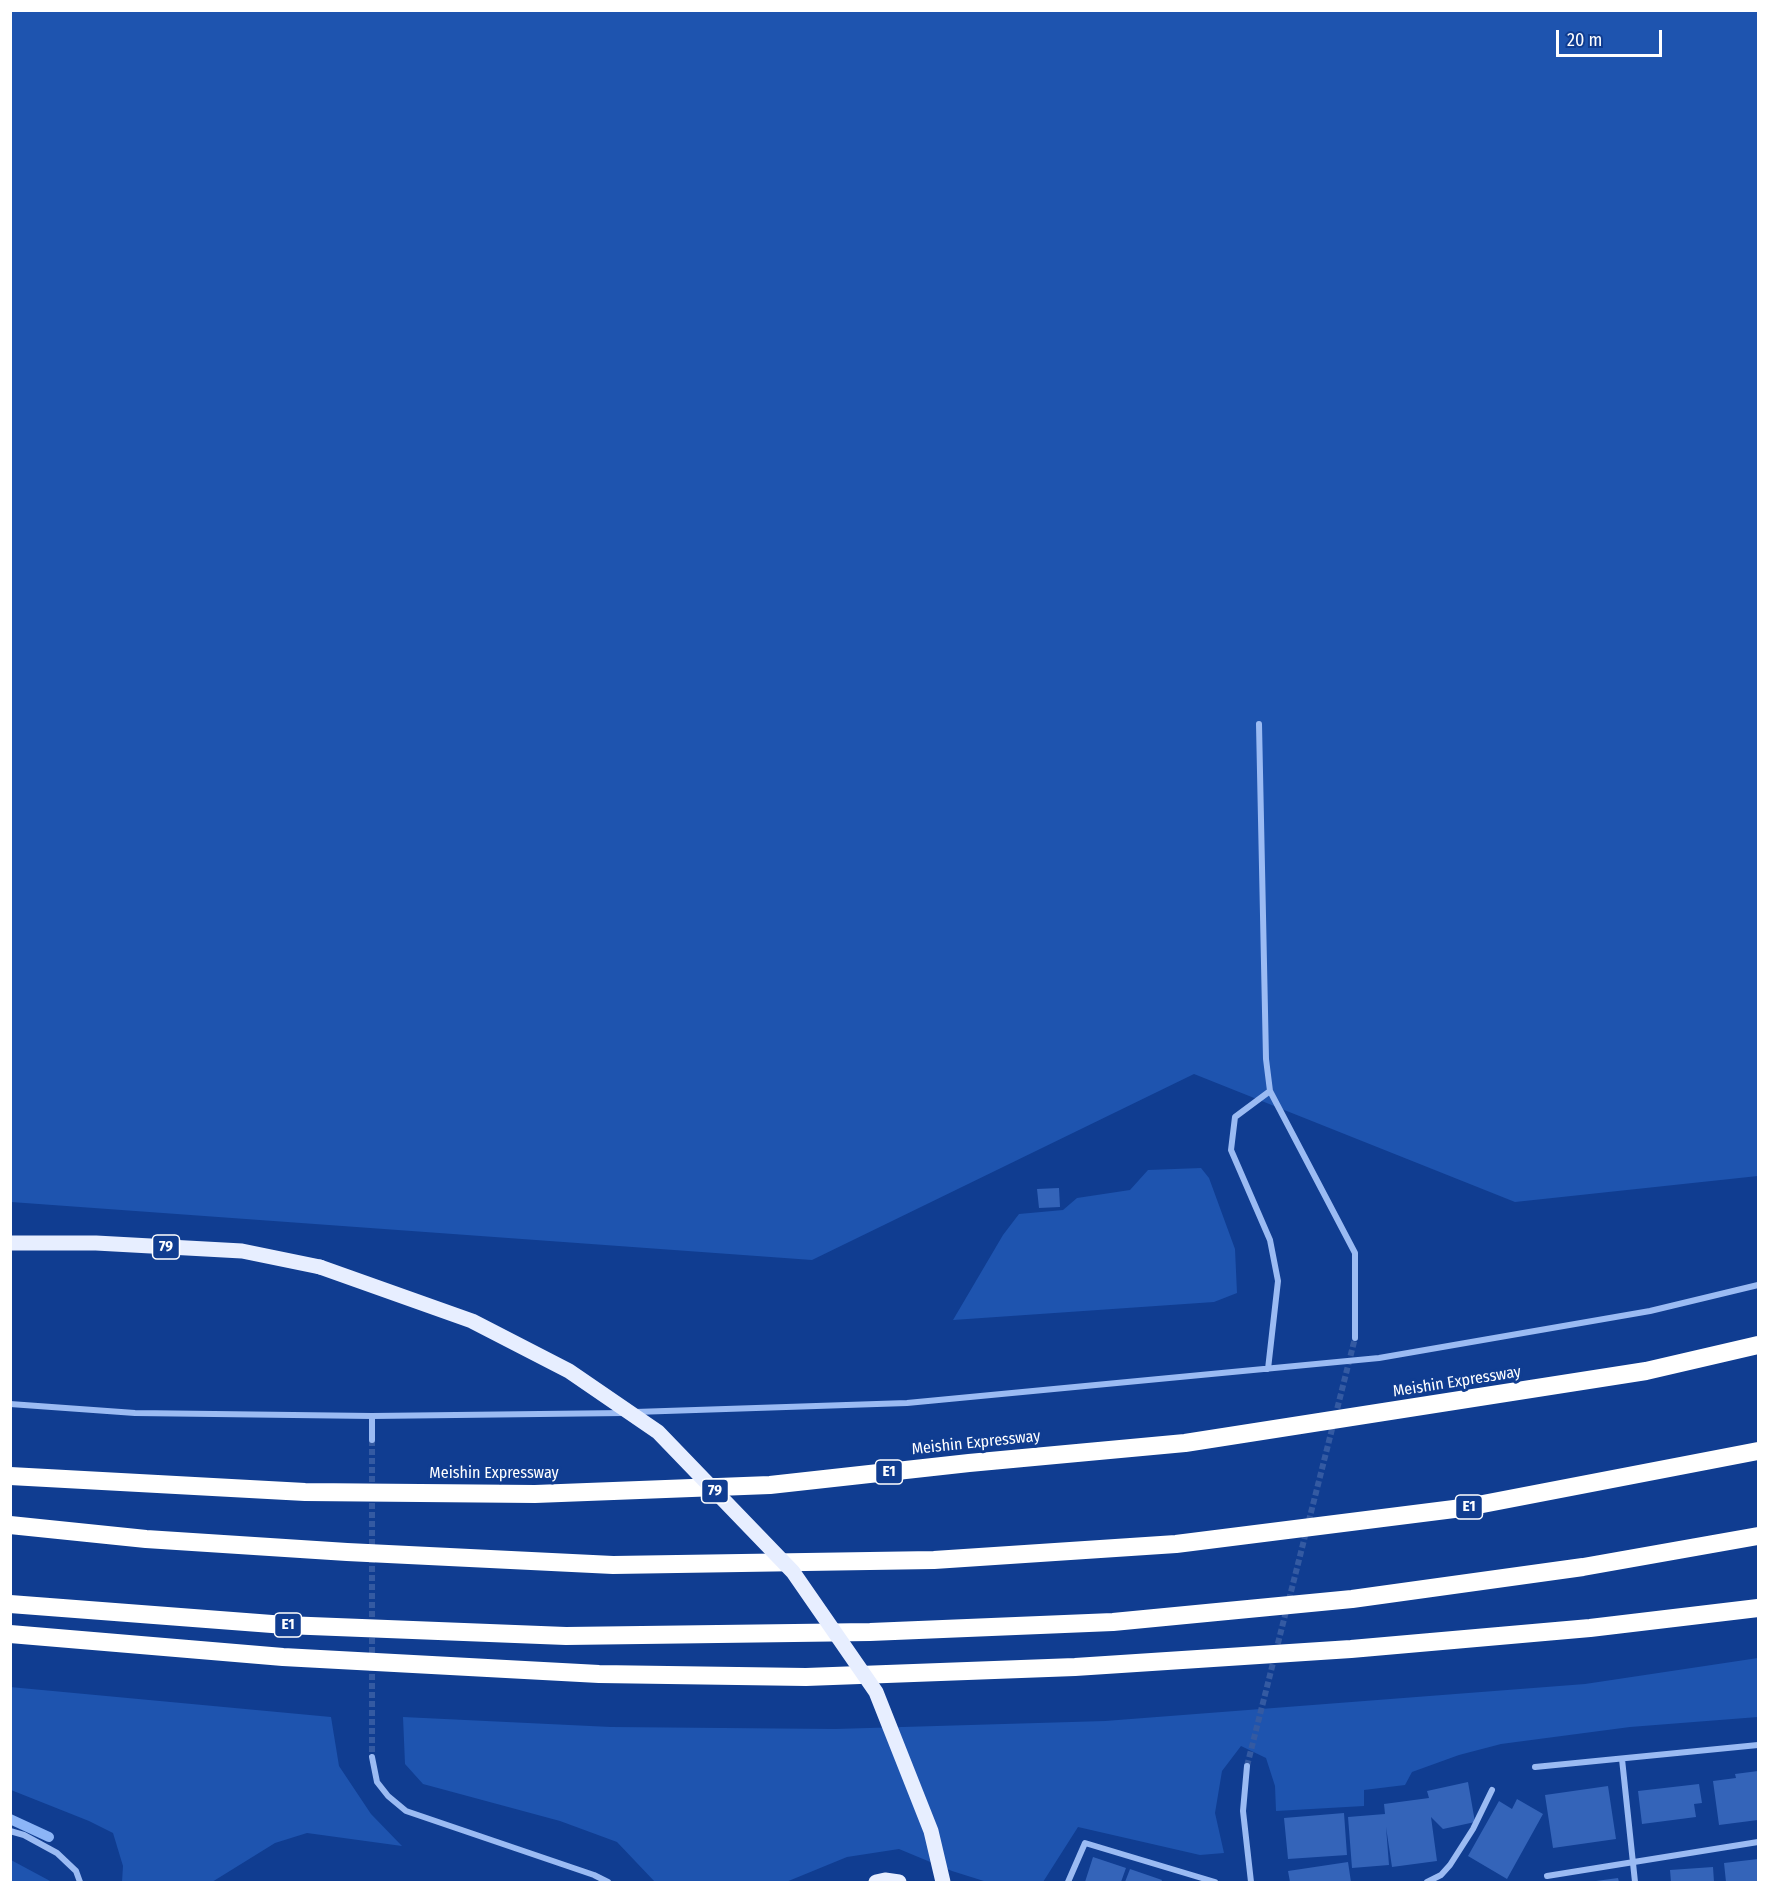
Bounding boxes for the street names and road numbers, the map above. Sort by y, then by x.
road number: 79 [152,1235,180,1259]
street label: Meishin Expressway [1392,1362,1522,1402]
street label: Meishin Expressway [911,1427,1041,1459]
road number: E1 [876,1460,902,1484]
street label: Meishin Expressway [429,1464,559,1484]
road number: 79 [702,1479,728,1503]
road number: E1 [1456,1495,1482,1519]
road number: E1 [274,1613,302,1637]

